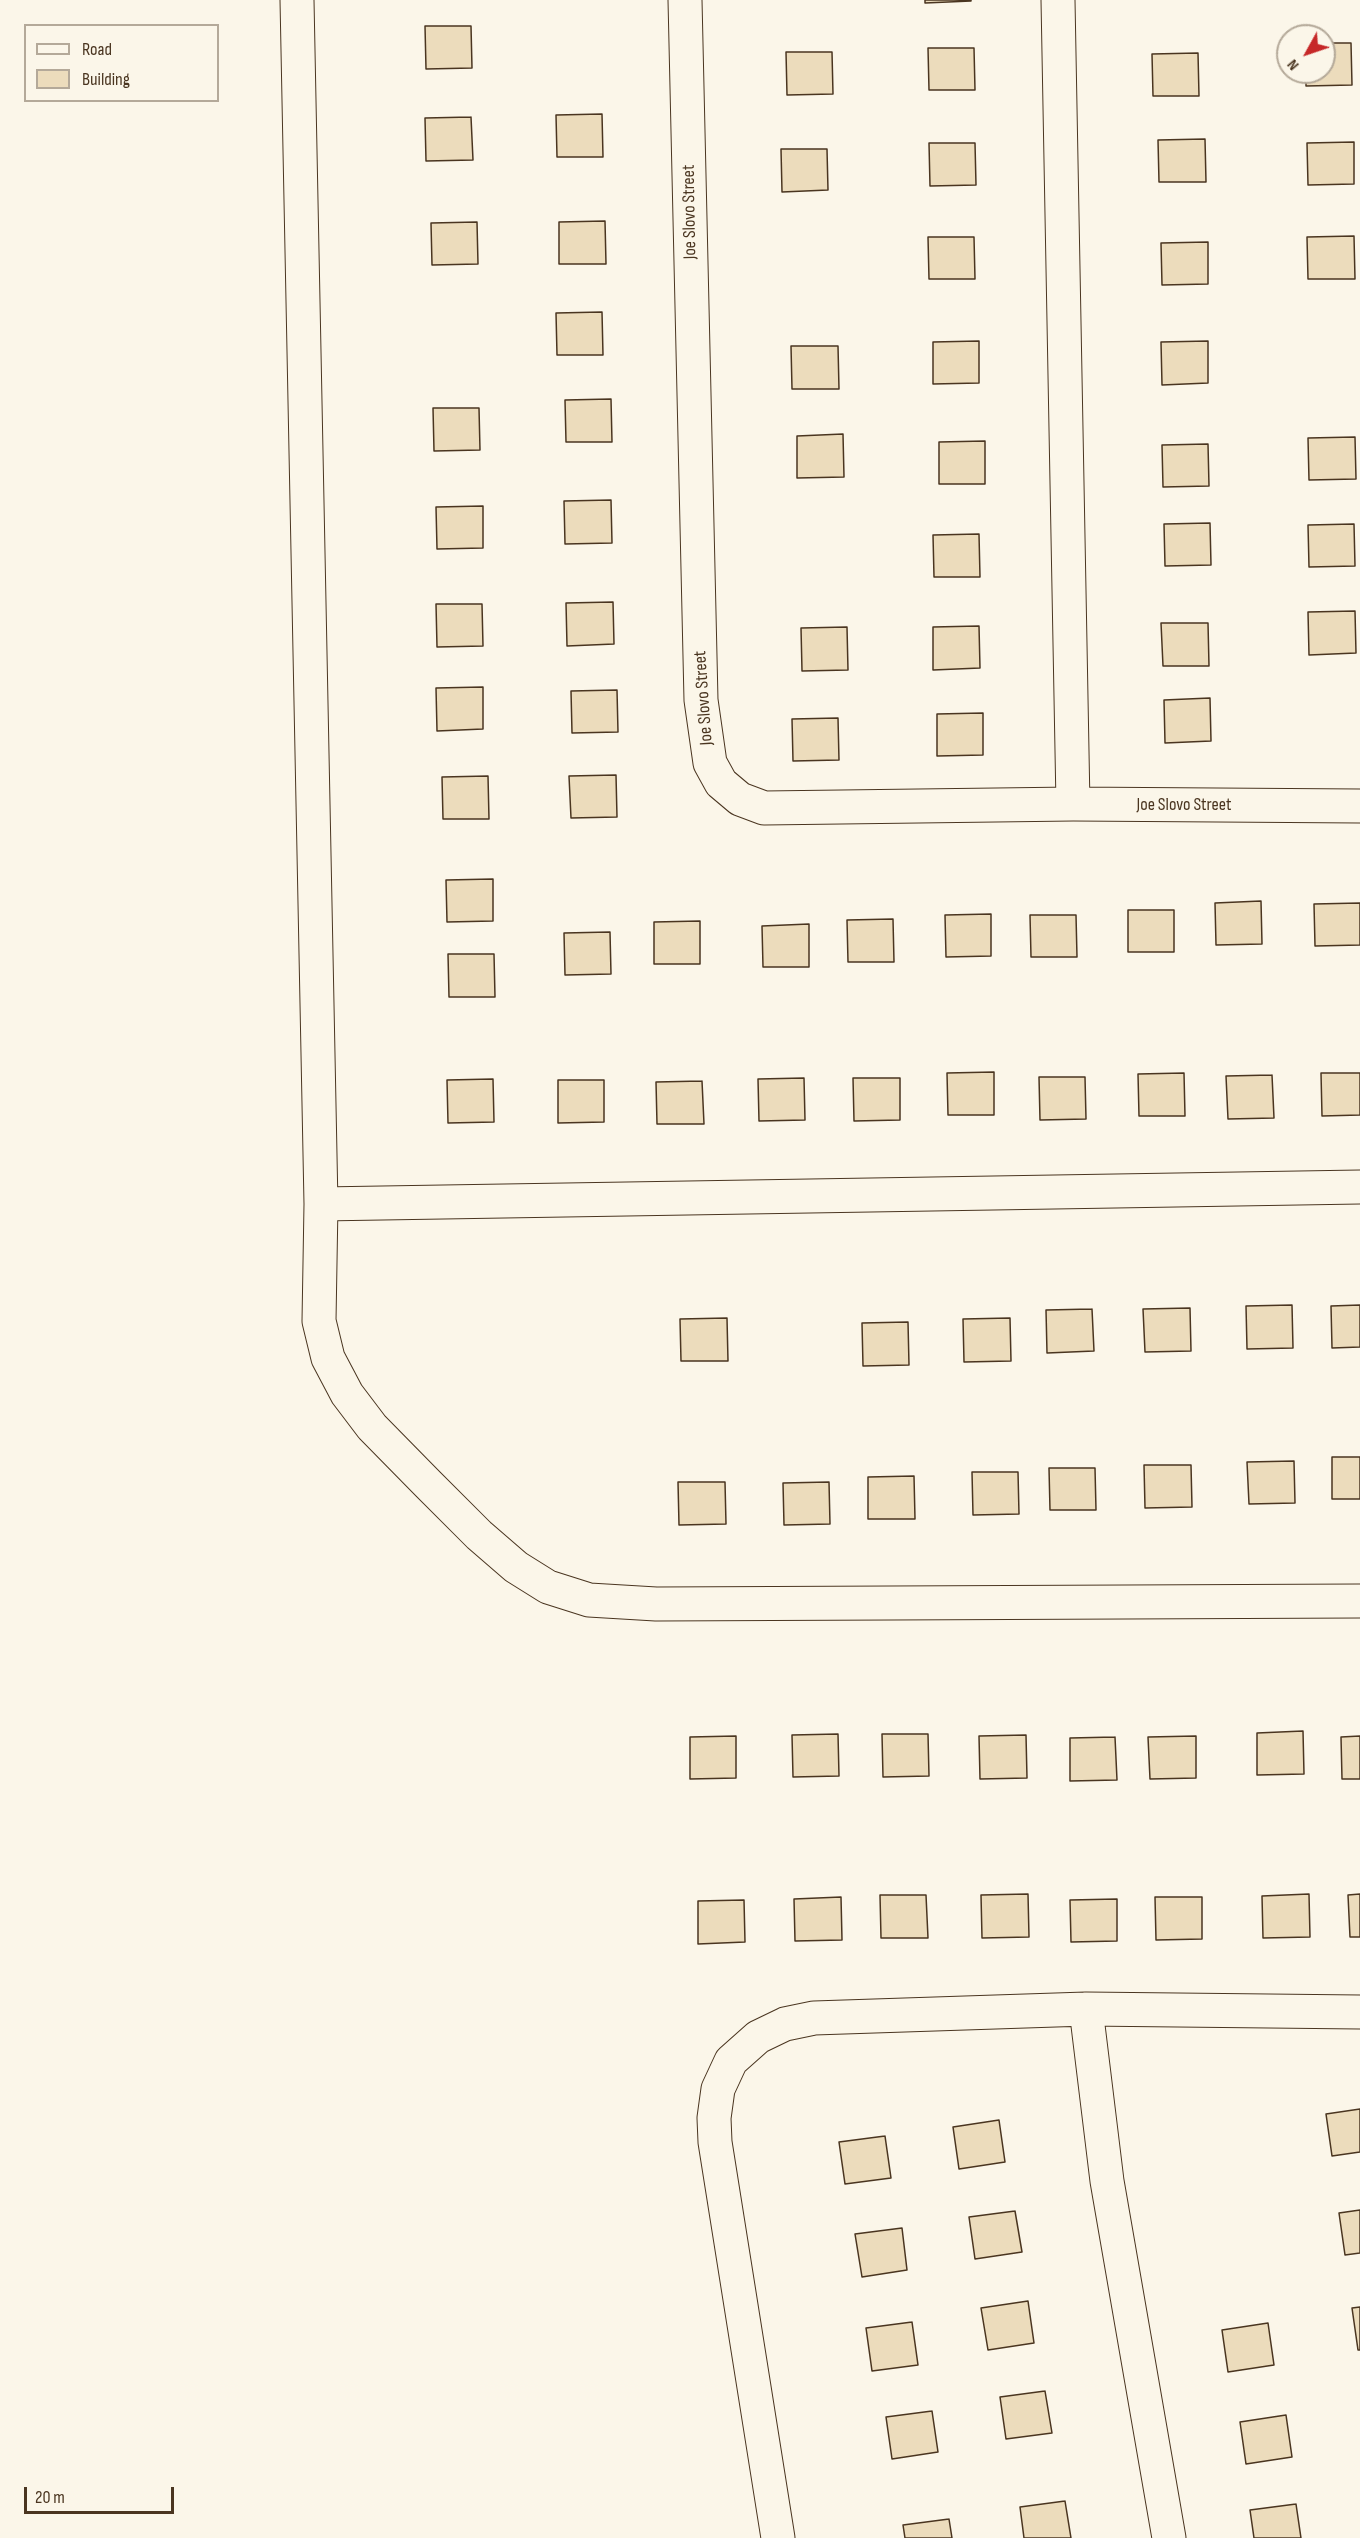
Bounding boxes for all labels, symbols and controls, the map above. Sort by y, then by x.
legend [24,24,219,102]
north arrow [1276,24,1336,84]
text: Road [82,39,112,60]
text: N [1283,55,1303,74]
text: Building [82,69,130,90]
street label: Joe Slovo Street [678,164,702,260]
street label: Joe Slovo Street [690,650,718,746]
street label: Joe Slovo Street [1137,794,1231,816]
scale bar [27,2475,177,2513]
text: 20 m [35,2487,65,2508]

